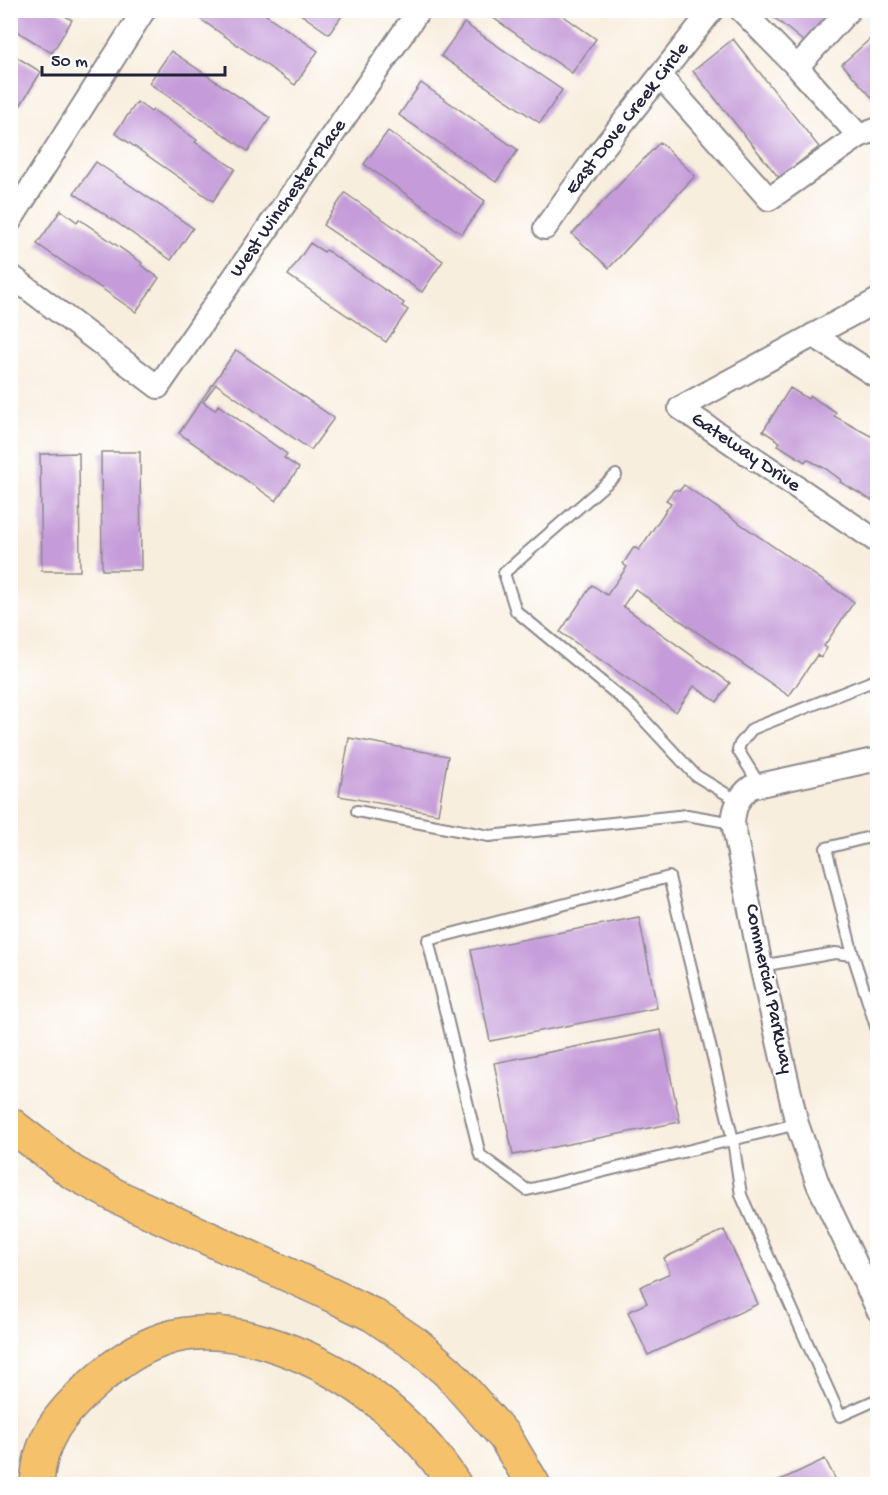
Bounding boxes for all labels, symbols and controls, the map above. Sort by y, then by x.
street label: East Dove Creek Circle [561,38,695,200]
scale bar [42,39,225,77]
text: 50 m [51,52,88,73]
street label: West Winchester Place [226,115,353,282]
street label: Gateway Drive [686,408,805,498]
street label: Commercial Parkway [739,902,797,1076]

